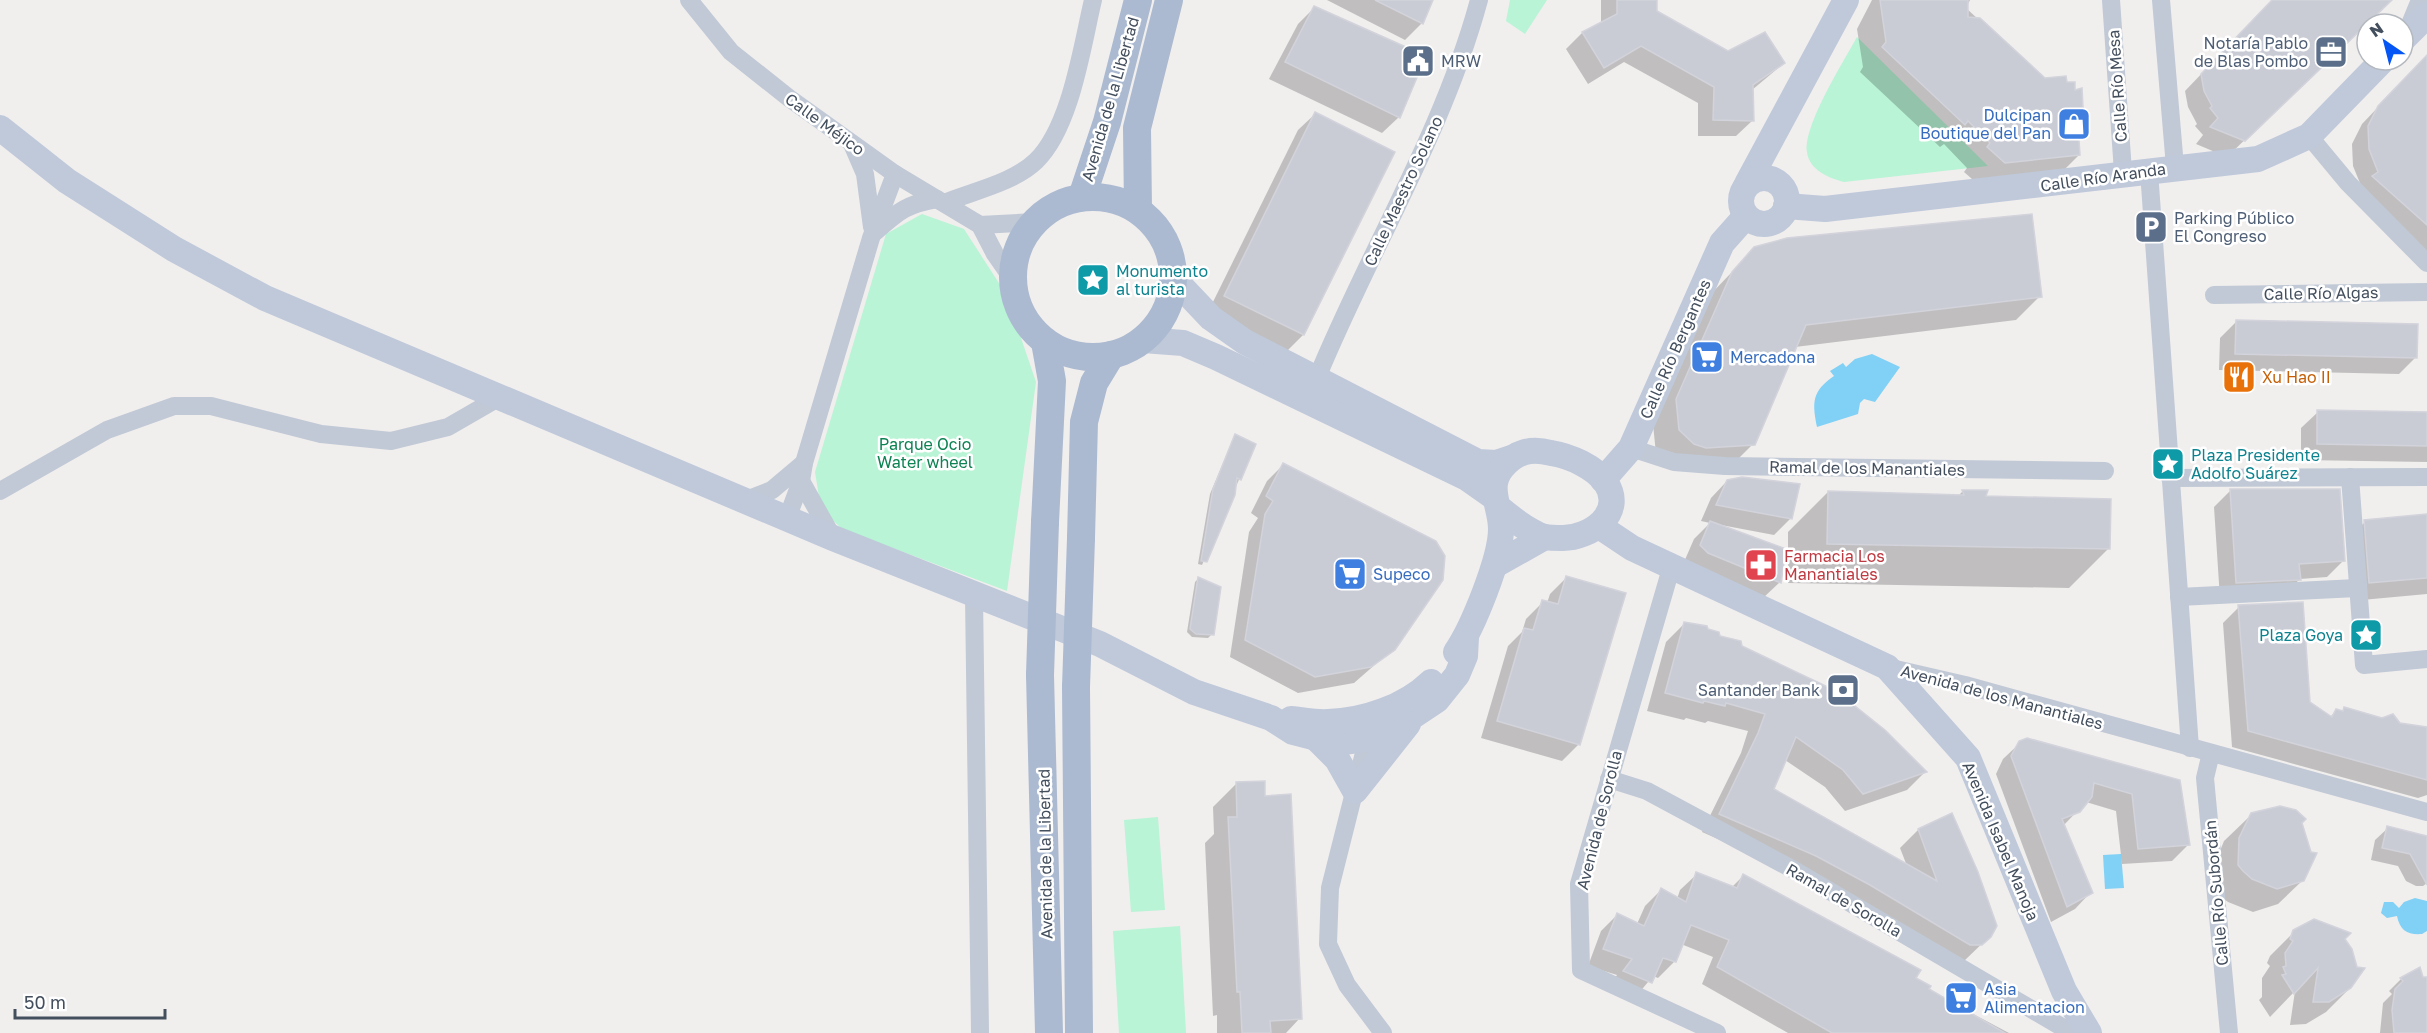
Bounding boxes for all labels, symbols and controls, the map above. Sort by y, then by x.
north arrow [2355,12,2415,72]
street label: Avenida de la Libertad [1077,14,1143,184]
text: N [2366,18,2387,41]
street label: Calle Río Mesa [2103,29,2131,143]
place label: Notaría Pablo de Blas Pombo [2194,33,2308,71]
office icon: Notaría Pablo de Blas Pombo [2313,34,2349,70]
public building icon: MRW [1400,43,1436,79]
place label: MRW [1441,51,1481,71]
street label: Calle Méjico [781,89,869,159]
place label: Dulcipan Boutique del Pan [1920,105,2051,143]
shop icon: Dulcipan Boutique del Pan [2056,106,2092,142]
street label: Calle Maestro Solano [1359,113,1447,269]
street label: Calle Río Aranda [2039,158,2167,196]
place label: Parking Público El Congreso [2174,208,2294,246]
parking icon: Parking Público El Congreso [2133,209,2169,245]
place label: Monumento al turista [1116,261,1208,299]
place icon: Monumento al turista [1075,262,1111,298]
street label: Calle Río Bergantes [1635,276,1715,422]
street label: Calle Río Algas [2263,282,2379,304]
supermarket icon: Mercadona [1689,339,1725,375]
place label: Mercadona [1730,347,1815,367]
restaurant icon: Xu Hao II [2221,359,2257,395]
place label: Xu Hao II [2262,367,2331,387]
park label: Parque Ocio Water wheel [877,434,973,472]
place label: Plaza Presidente Adolfo Suárez [2191,445,2320,483]
place icon: Plaza Presidente Adolfo Suárez [2150,446,2186,482]
street label: Ramal de los Manantiales [1769,456,1965,480]
place label: Farmacia Los Manantiales [1784,546,1885,584]
pharmacy icon: Farmacia Los Manantiales [1743,547,1779,583]
supermarket icon: Supeco [1332,556,1368,592]
place label: Supeco [1373,564,1430,584]
place icon: Plaza Goya [2348,617,2384,653]
place label: Plaza Goya [2259,625,2343,645]
street label: Avenida de los Manantiales [1899,660,2105,734]
bank icon: Santander Bank [1825,672,1861,708]
place label: Santander Bank [1698,680,1820,700]
street label: Avenida de Sorolla [1572,748,1626,892]
street label: Avenida Isabel Manoja [1958,758,2044,924]
street label: Avenida de la Libertad [1034,769,1056,939]
street label: Calle Río Subordán [2200,819,2232,967]
street label: Ramal de Sorolla [1783,859,1905,941]
place label: Asia Alimentacion [1984,979,2085,1017]
supermarket icon: Asia Alimentacion [1943,980,1979,1016]
scale bar [15,982,165,1020]
text: 50 m [24,991,66,1013]

